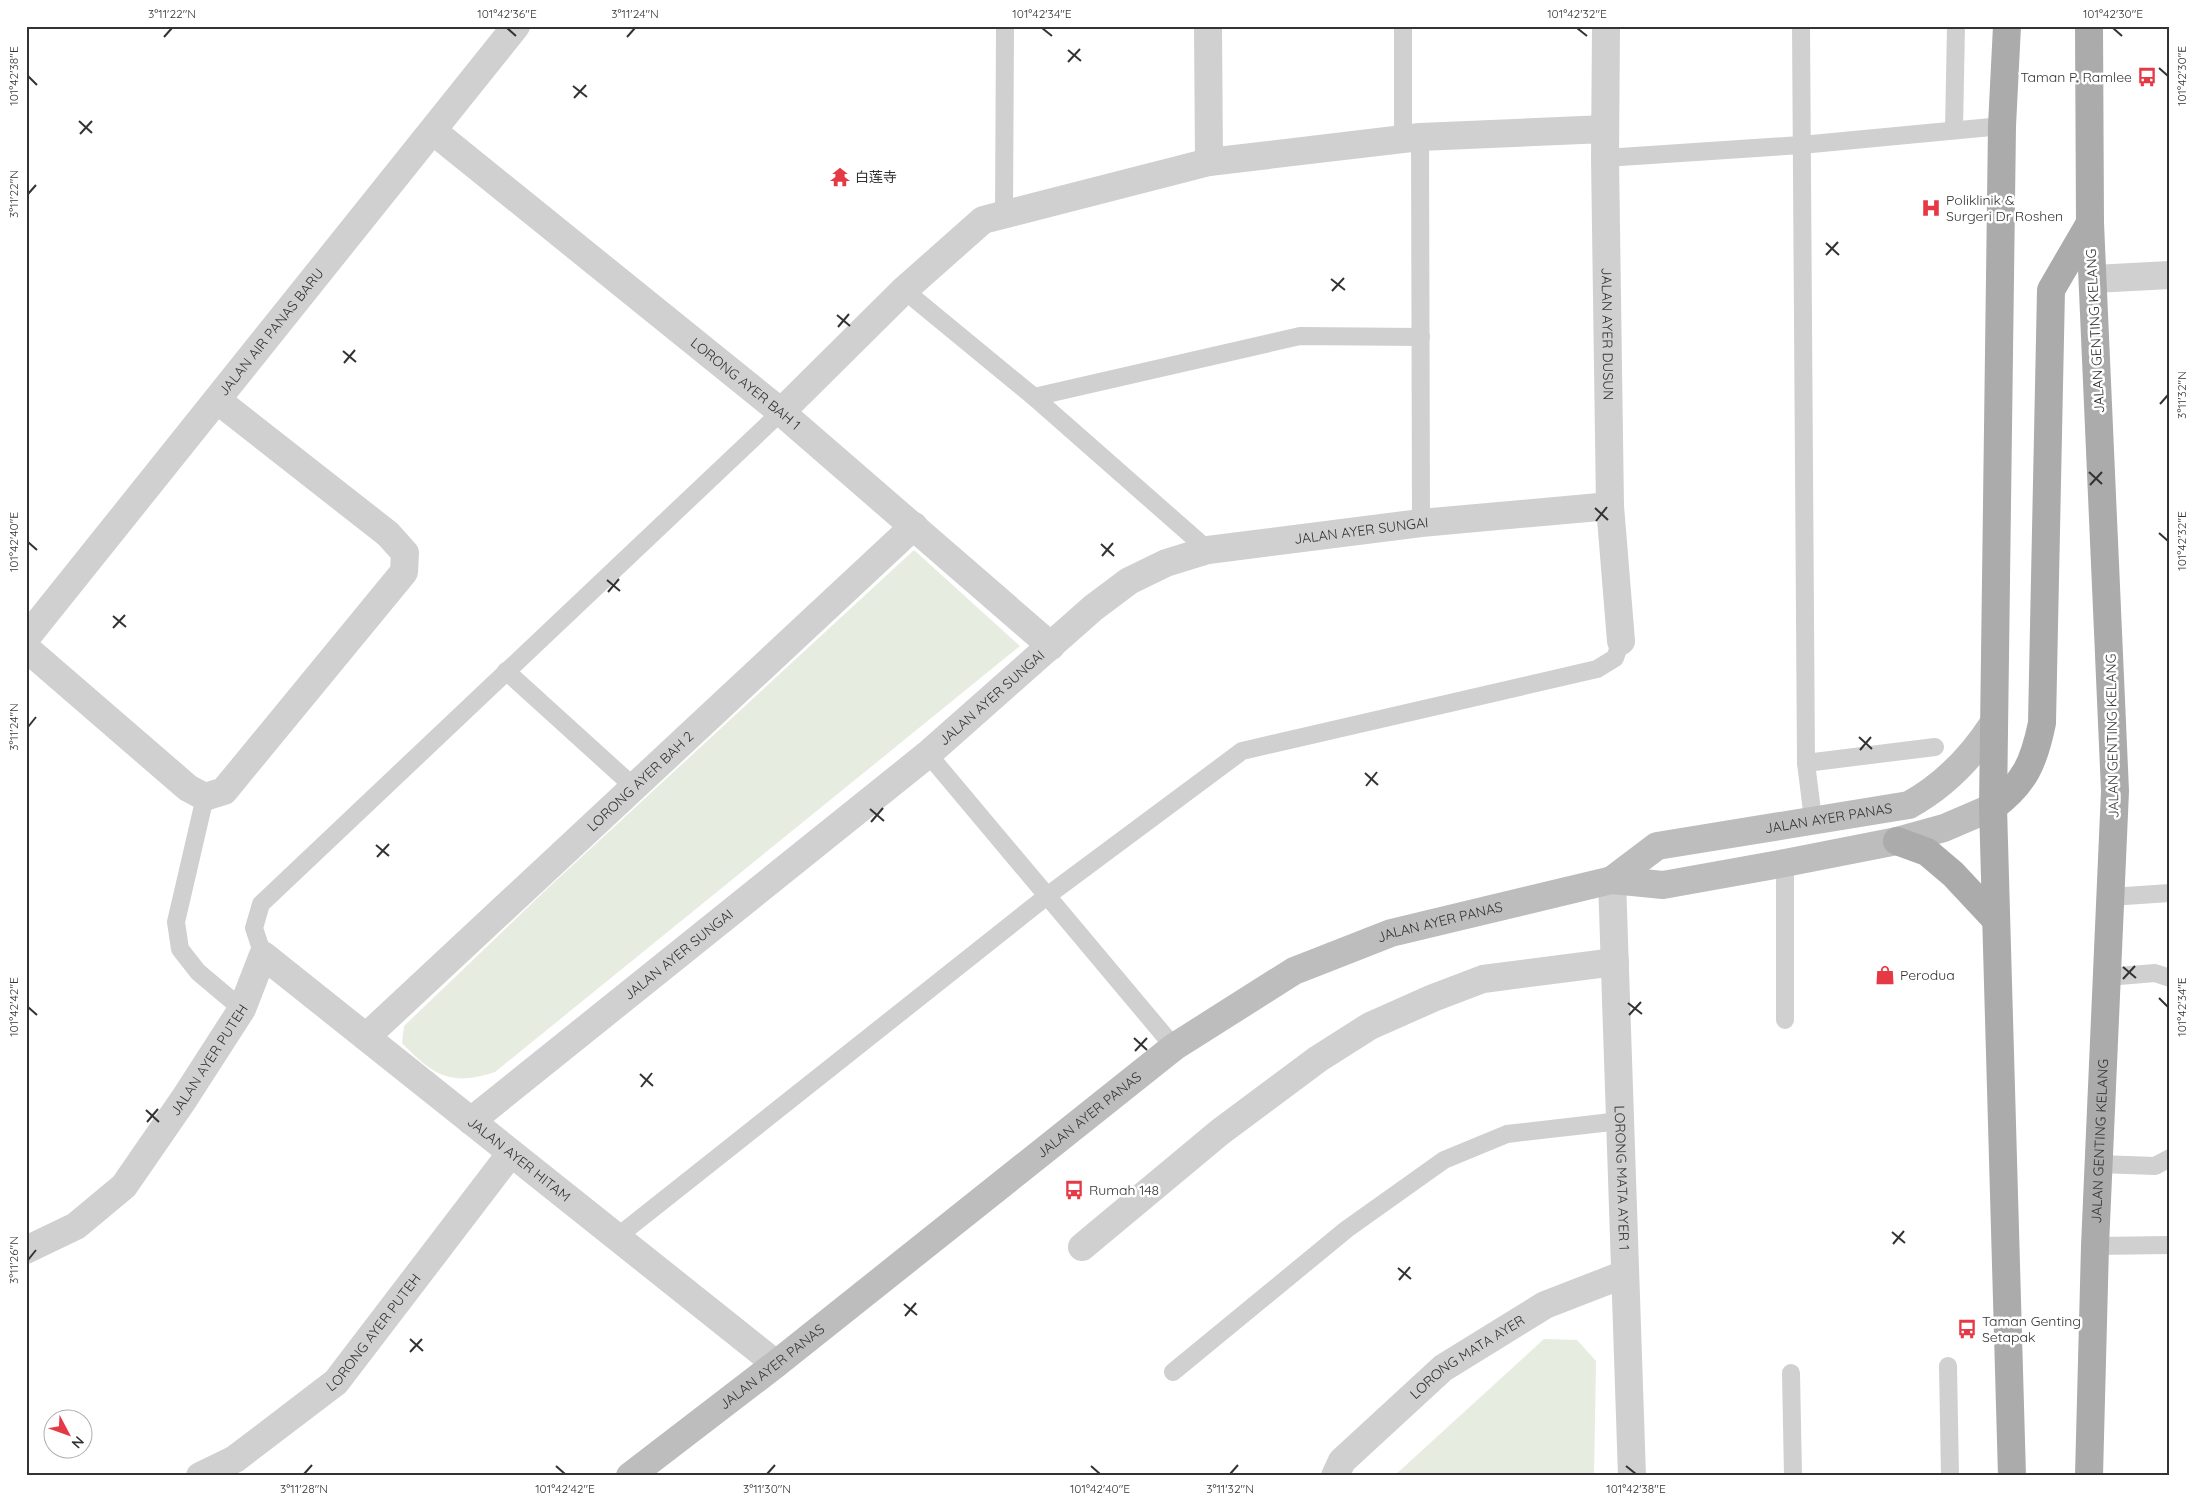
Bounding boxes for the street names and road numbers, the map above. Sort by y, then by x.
street label: JALAN GENTING KELANG [2082,248,2108,414]
street label: JALAN AIR PANAS BARU [214,265,328,399]
street label: JALAN AYER DUSUN [1598,267,1617,401]
street label: LORONG AYER BAH 1 [687,334,804,434]
street label: JALAN AYER SUNGAI [1293,513,1429,548]
street label: JALAN AYER SUNGAI [935,646,1048,749]
street label: JALAN GENTING KELANG [2102,653,2122,819]
street label: LORONG AYER BAH 2 [583,727,697,835]
street label: JALAN AYER PANAS [1763,799,1894,837]
street label: JALAN AYER PANAS [1374,898,1504,947]
street label: JALAN AYER SUNGAI [620,905,737,1004]
street label: JALAN AYER PUTEH [166,1001,252,1119]
street label: JALAN GENTING KELANG [2087,1058,2112,1224]
street label: JALAN AYER PANAS [1033,1068,1145,1162]
street label: LORONG MATA AYER 1 [1611,1105,1633,1251]
street label: JALAN AYER HITAM [464,1112,574,1206]
street label: LORONG AYER PUTEH [323,1270,425,1395]
street label: LORONG MATA AYER [1406,1311,1528,1403]
street label: JALAN AYER PANAS [715,1320,828,1413]

